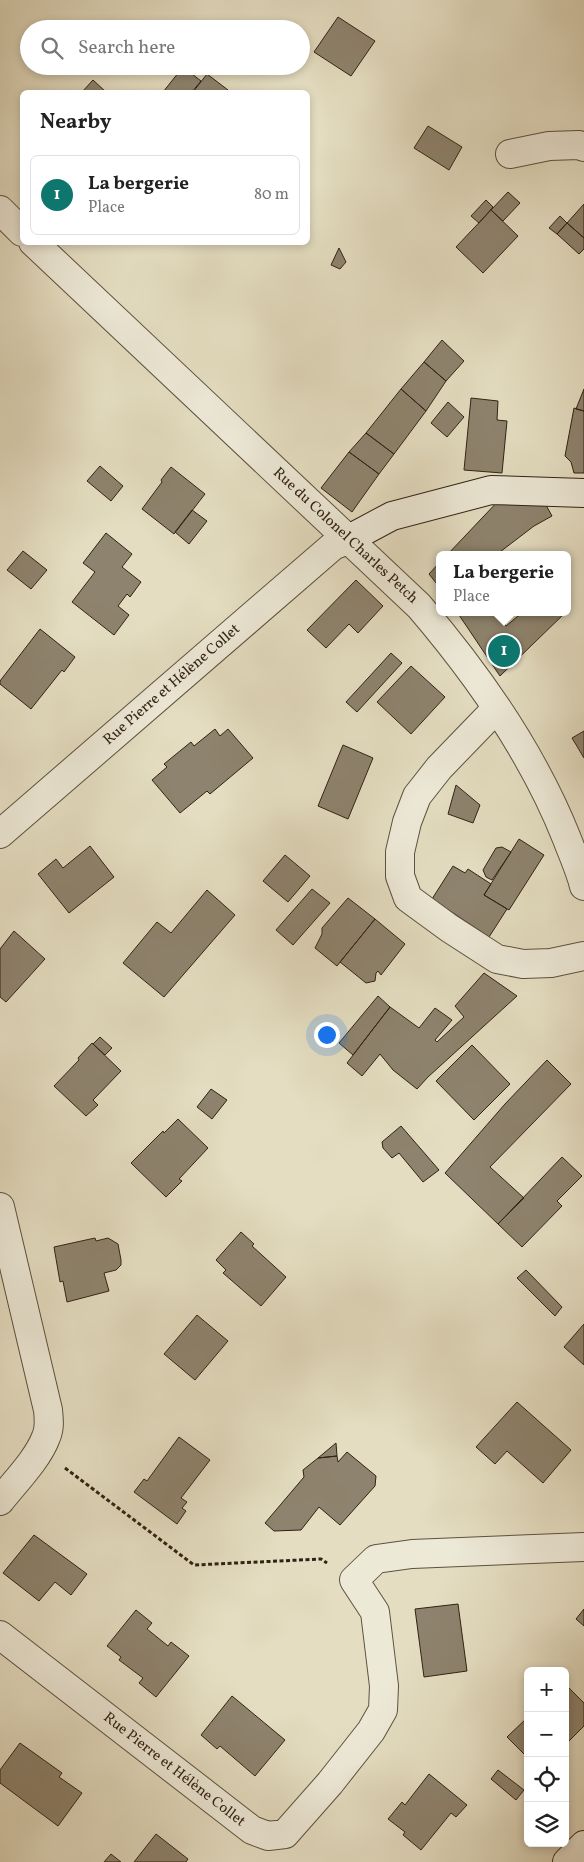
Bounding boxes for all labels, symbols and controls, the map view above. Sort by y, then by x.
search box [20,20,310,75]
icon: search [38,34,66,62]
text: Search here [78,35,175,61]
text: Nearby [40,108,111,137]
text: La bergerie [88,171,189,197]
text: 1 [54,184,60,206]
text: 80 m [254,184,289,206]
text: Place [88,197,125,219]
street label: Rue du Colonel Charles Petch [268,463,422,609]
popup [436,551,571,616]
text: La bergerie [453,560,554,586]
text: Place [453,586,490,608]
street label: Rue Pierre et Hélène Collet [99,620,245,750]
pin: 1 [488,632,520,670]
your location [314,1022,340,1048]
map controls [524,1667,569,1847]
button: + [524,1667,569,1712]
street label: Rue Pierre et Hélène Collet [98,1708,250,1832]
button: − [524,1712,569,1757]
button: locate [524,1757,569,1802]
button: layers [524,1802,569,1847]

